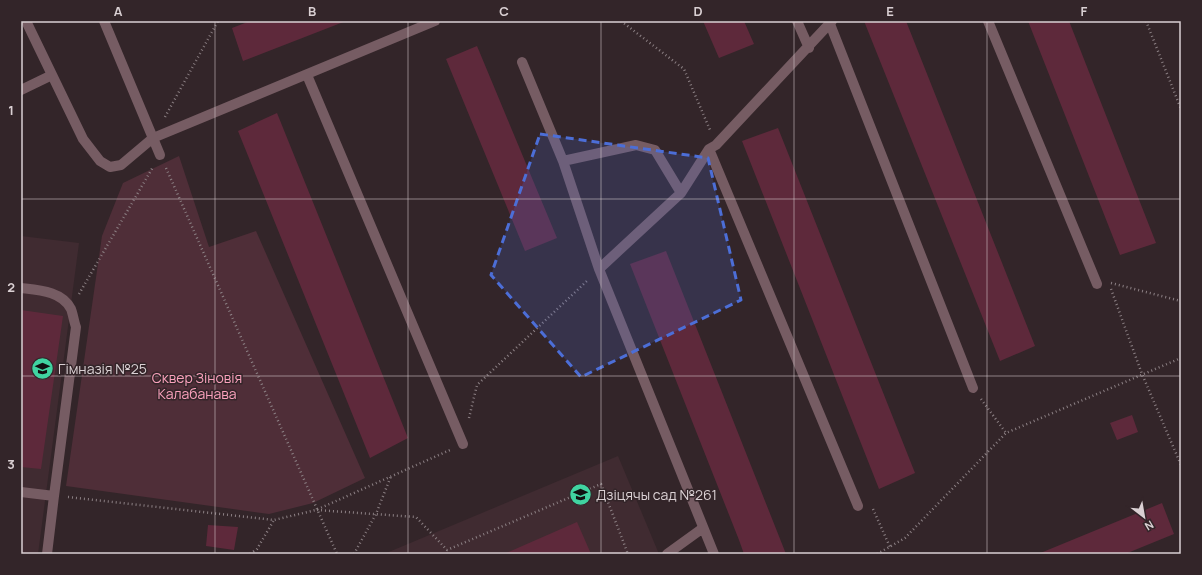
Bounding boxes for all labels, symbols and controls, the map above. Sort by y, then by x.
text: A [114,2,123,20]
text: B [308,2,316,20]
text: C [499,2,509,20]
text: D [693,2,703,20]
text: E [886,2,894,20]
text: F [1081,2,1088,20]
text: 1 [8,101,14,119]
text: 2 [7,278,15,296]
school or university icon: Гімназія №25 [29,356,55,382]
place label: Гімназія №25 [58,359,147,378]
park label: Сквер Зіновія Калабанава [152,368,242,403]
text: 3 [7,455,15,473]
school or university icon: Дзіцячы сад №261 [567,482,593,508]
place label: Дзіцячы сад №261 [596,485,717,504]
north arrow [1124,497,1164,537]
text: N [1142,518,1157,535]

